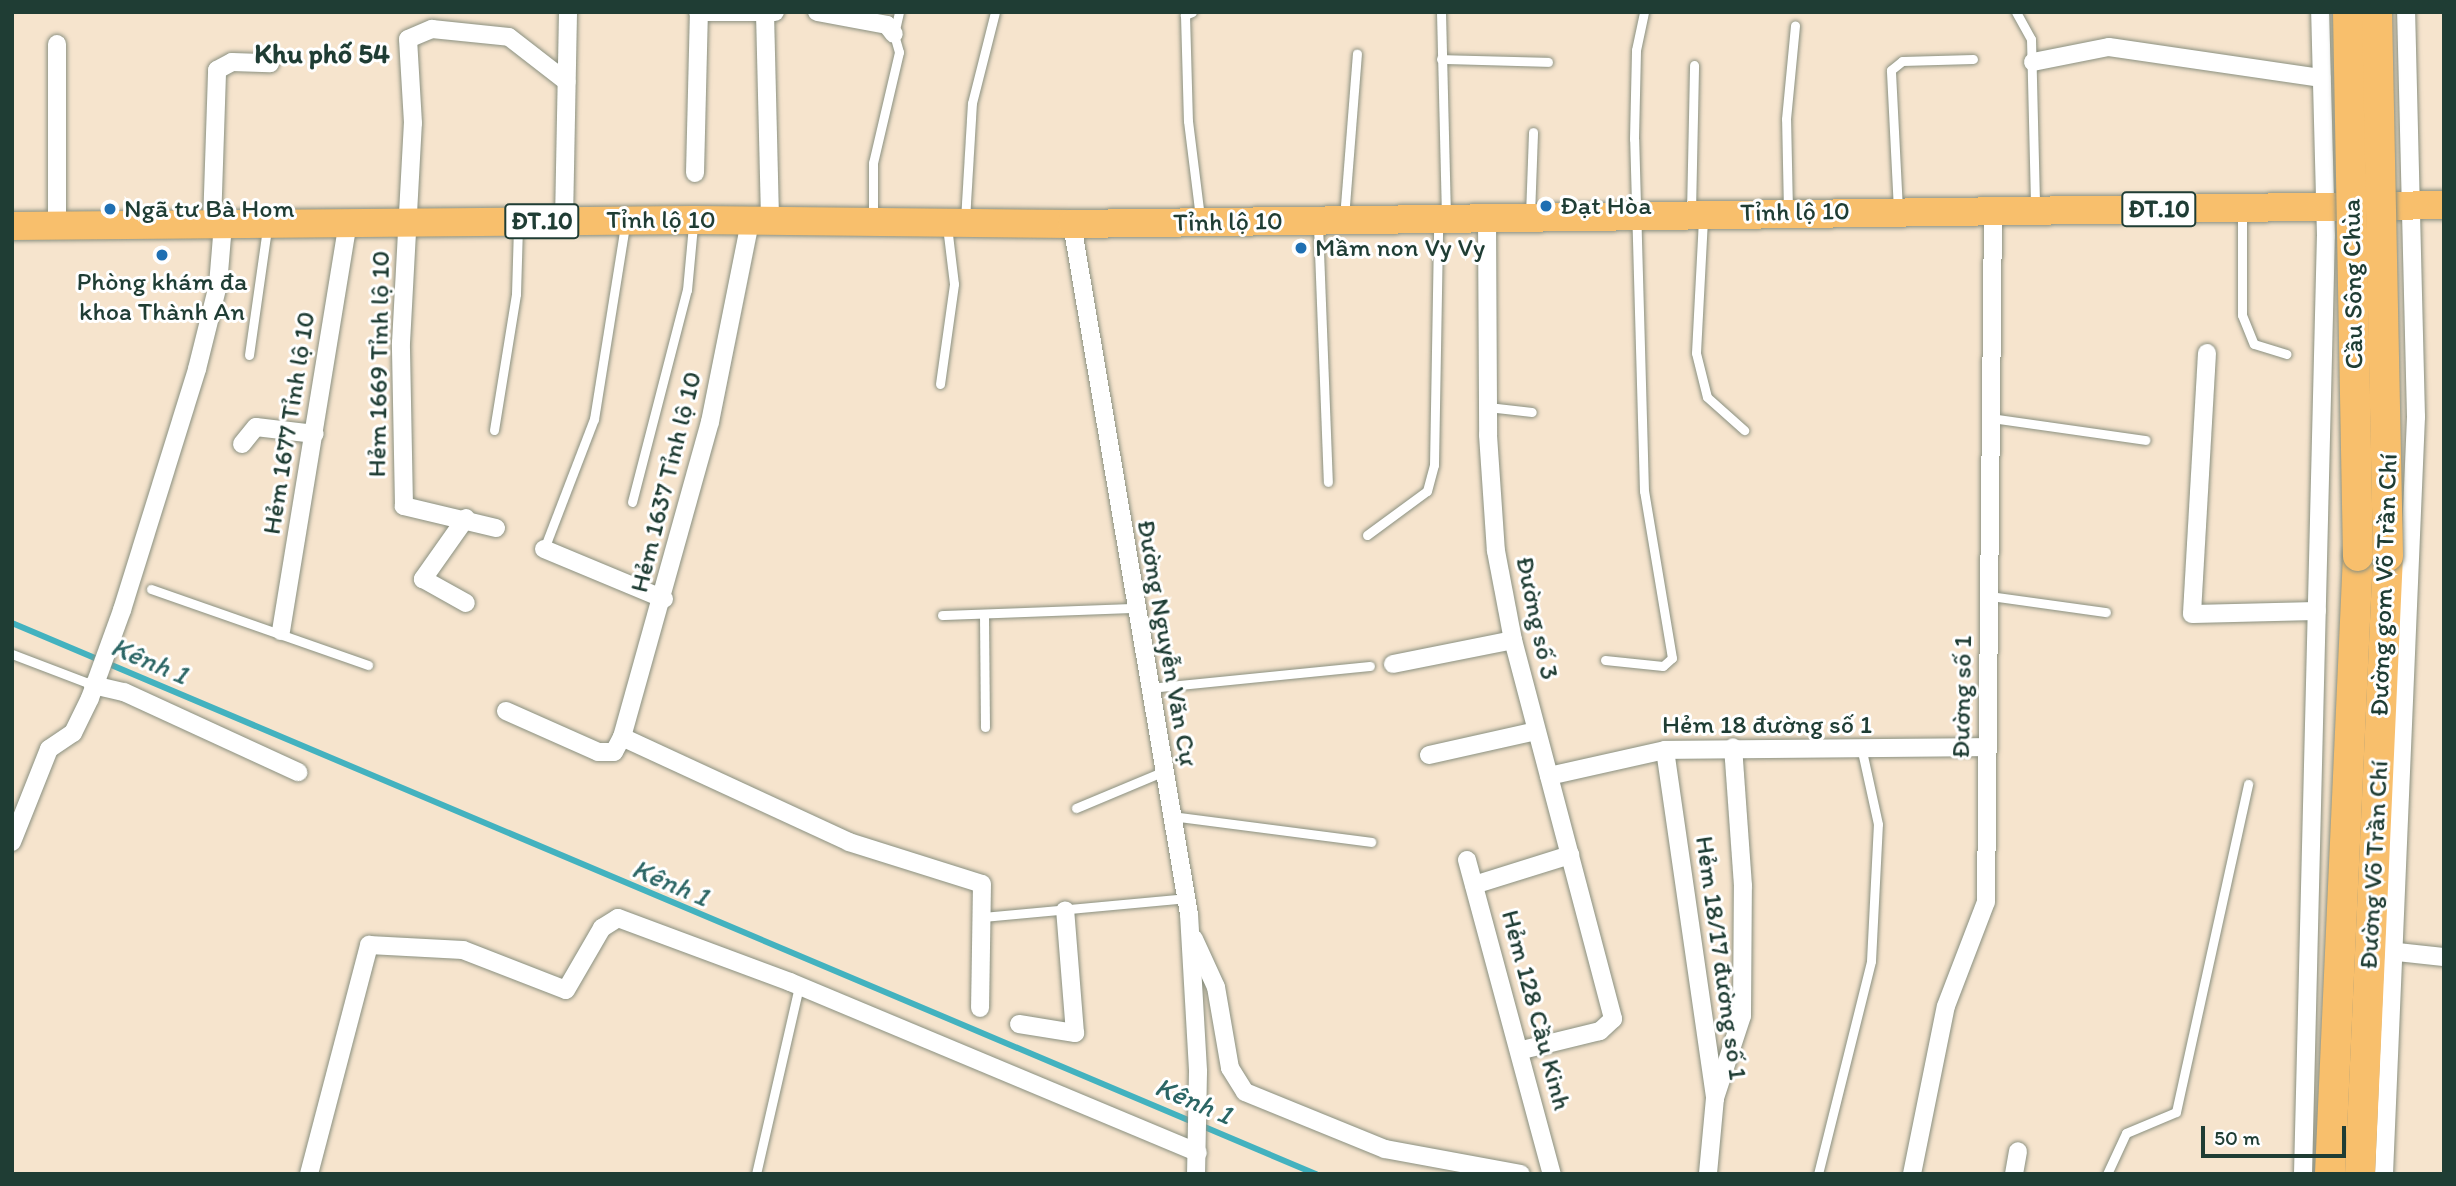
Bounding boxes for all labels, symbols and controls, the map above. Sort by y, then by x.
district label: Khu phố 54 [254,36,390,70]
road number: ĐT.10 [2120,188,2198,230]
place label: Đạt Hòa [1560,190,1652,222]
place label: Ngã tư Bà Hom [124,193,295,225]
street label: Tỉnh lộ 10 [1740,195,1850,229]
marker: Đạt Hòa [1538,198,1554,214]
street label: Cầu Sông Chùa [2336,198,2370,370]
marker: Ngã tư Bà Hom [102,201,118,217]
road number: ĐT.10 [504,201,580,242]
street label: Tỉnh lộ 10 [606,204,716,236]
street label: Tỉnh lộ 10 [1173,205,1283,239]
place label: Mầm non Vy Vy [1315,232,1485,264]
marker: Mầm non Vy Vy [1293,240,1309,256]
marker: Phòng khám đa khoa Thành An [154,247,170,263]
street label: Hẻm 1669 Tỉnh lộ 10 [361,250,397,478]
place label: Phòng khám đa khoa Thành An [76,266,248,328]
street label: Hẻm 1677 Tỉnh lộ 10 [256,309,322,537]
street label: Hẻm 1637 Tỉnh lộ 10 [623,368,709,596]
street label: Đường gom Võ Trần Chí [2364,454,2404,716]
street label: Đường Nguyễn Văn Cự [1130,517,1204,769]
street label: Đường số 3 [1509,554,1565,682]
water label: Kênh 1 [106,629,194,691]
street label: Đường số 1 [1945,635,1979,759]
street label: Hẻm 18 đường số 1 [1662,709,1872,741]
street label: Đường Võ Trần Chí [2353,760,2395,970]
street label: Hẻm 18/17 đường số 1 [1688,834,1754,1082]
water label: Kênh 1 [627,851,715,913]
street label: Hẻm 128 Cầu Kinh [1494,907,1578,1113]
water label: Kênh 1 [1150,1069,1238,1131]
scale bar [2204,1112,2349,1156]
text: 50 m [2214,1125,2260,1150]

